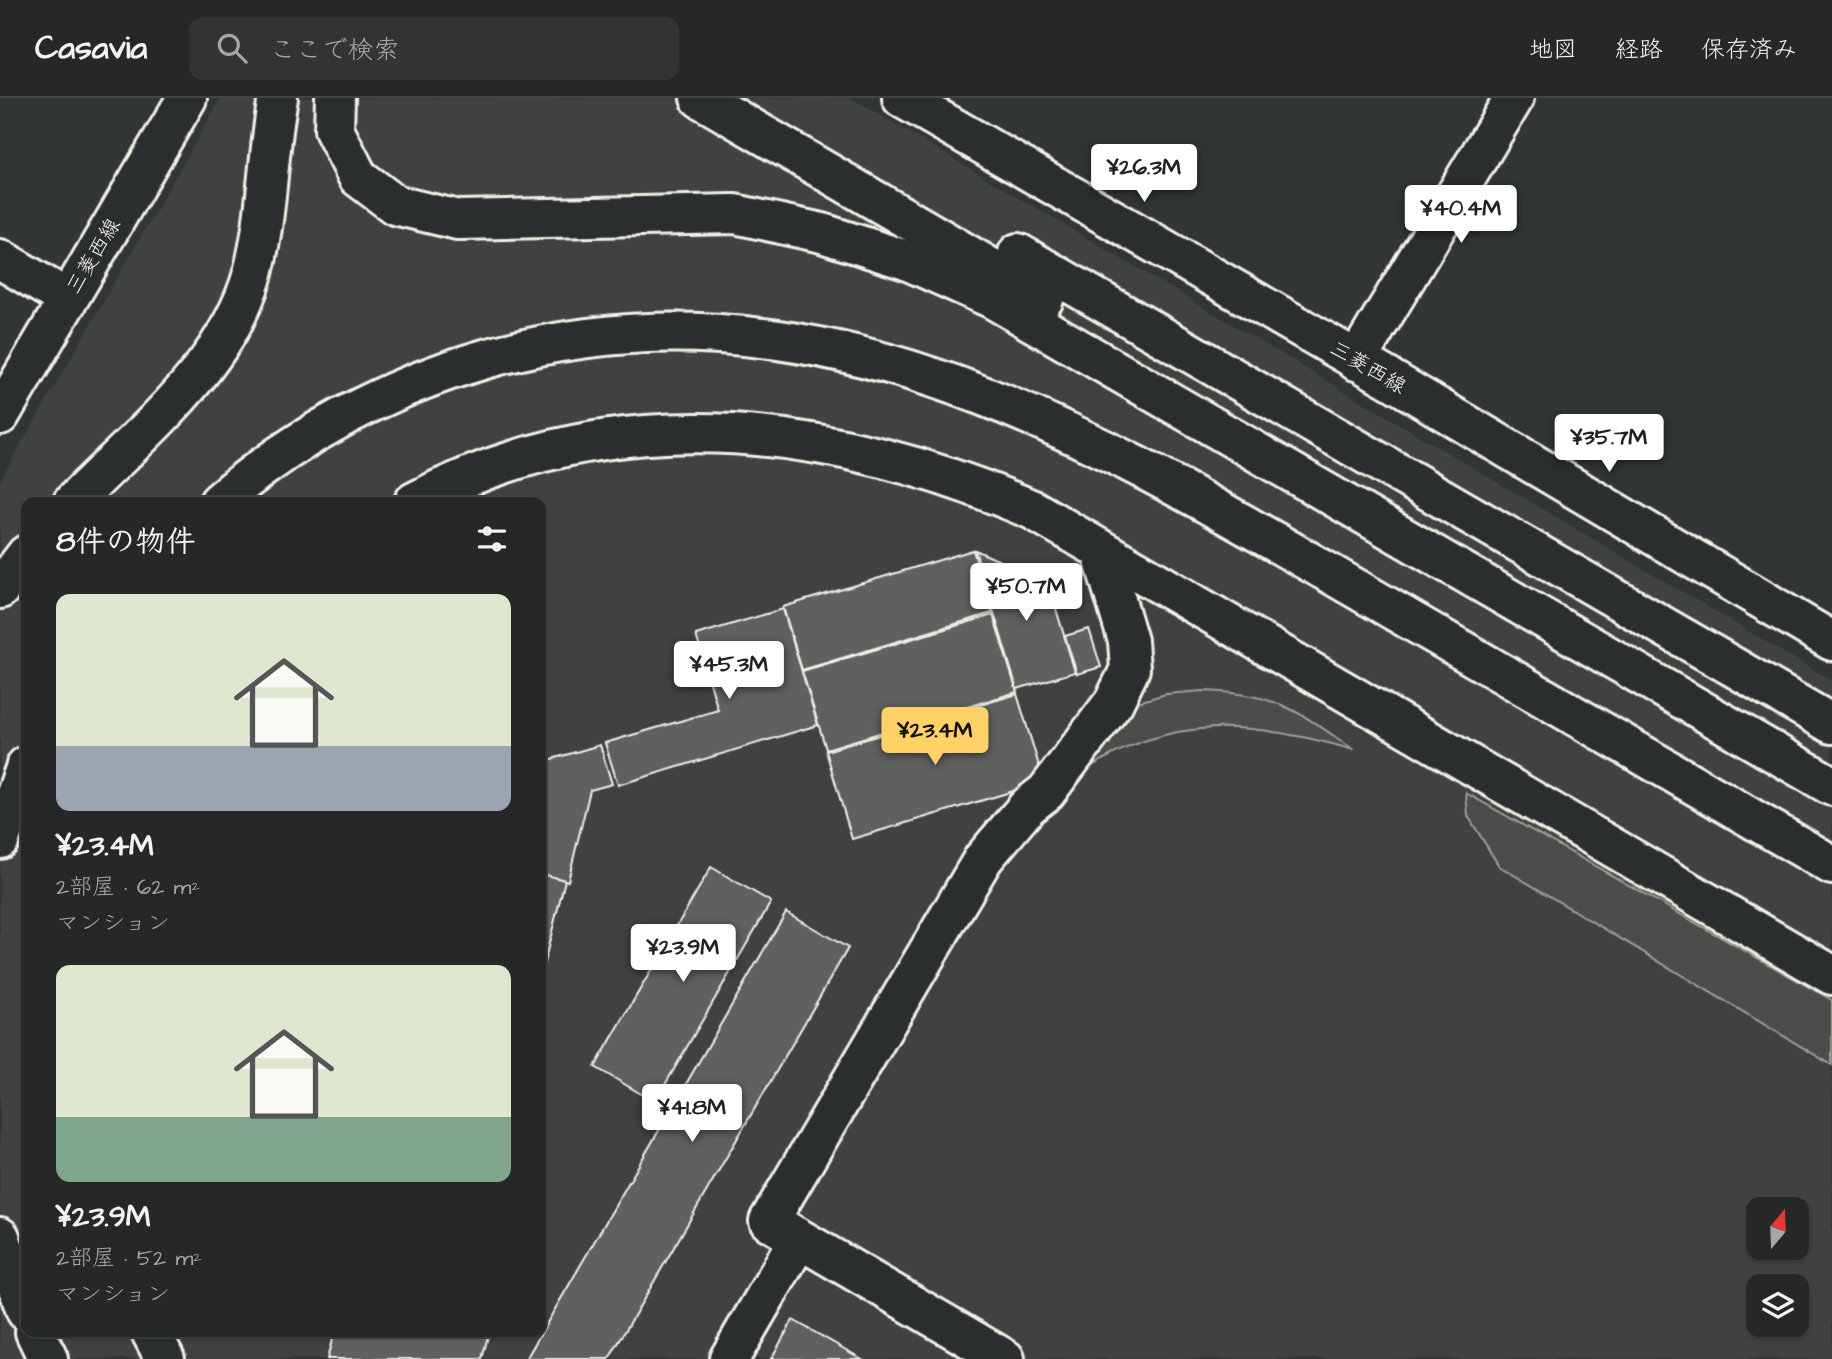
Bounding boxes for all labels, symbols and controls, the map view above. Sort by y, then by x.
search box [189,17,679,80]
text: Casavia [35,25,147,71]
icon: search [213,29,251,67]
text: ここで検索 [269,32,399,68]
text: 地図 [1529,33,1577,67]
text: 経路 [1615,33,1663,67]
text: 保存済み [1701,33,1797,67]
pin: ¥26.3M [1087,144,1201,204]
text: ¥26.3M [1107,151,1181,183]
pin: ¥40.4M [1404,186,1518,245]
text: ¥40.4M [1421,192,1501,224]
street label: 三菱西線 [59,213,127,300]
street label: 三菱西線 [1324,334,1411,401]
pin: ¥35.7M [1552,414,1666,474]
text: ¥35.7M [1571,421,1647,453]
icon: filters [473,520,511,558]
text: 8件の物件 [56,521,195,563]
pin: ¥50.7M [969,564,1083,623]
text: ¥50.7M [986,570,1066,602]
icon: home [221,640,347,766]
pin: ¥45.3M [672,642,786,701]
text: ¥45.3M [690,648,768,680]
pin: ¥23.4M [878,708,992,767]
text: ¥23.4M [897,714,973,746]
text: ¥23.4M [56,825,154,867]
text: 2部屋 · 62 m² [56,871,200,903]
text: マンション [56,907,170,939]
pin: ¥23.9M [626,924,740,984]
text: ¥23.9M [647,931,719,963]
icon: home [221,1011,347,1137]
pin: ¥41.8M [635,1084,749,1144]
text: ¥41.8M [658,1091,726,1123]
text: ¥23.9M [56,1196,151,1238]
north arrow [1746,1197,1810,1260]
map controls [1746,1197,1809,1337]
text: 2部屋 · 52 m² [56,1242,202,1274]
button: layers [1746,1274,1809,1337]
text: マンション [56,1278,170,1310]

